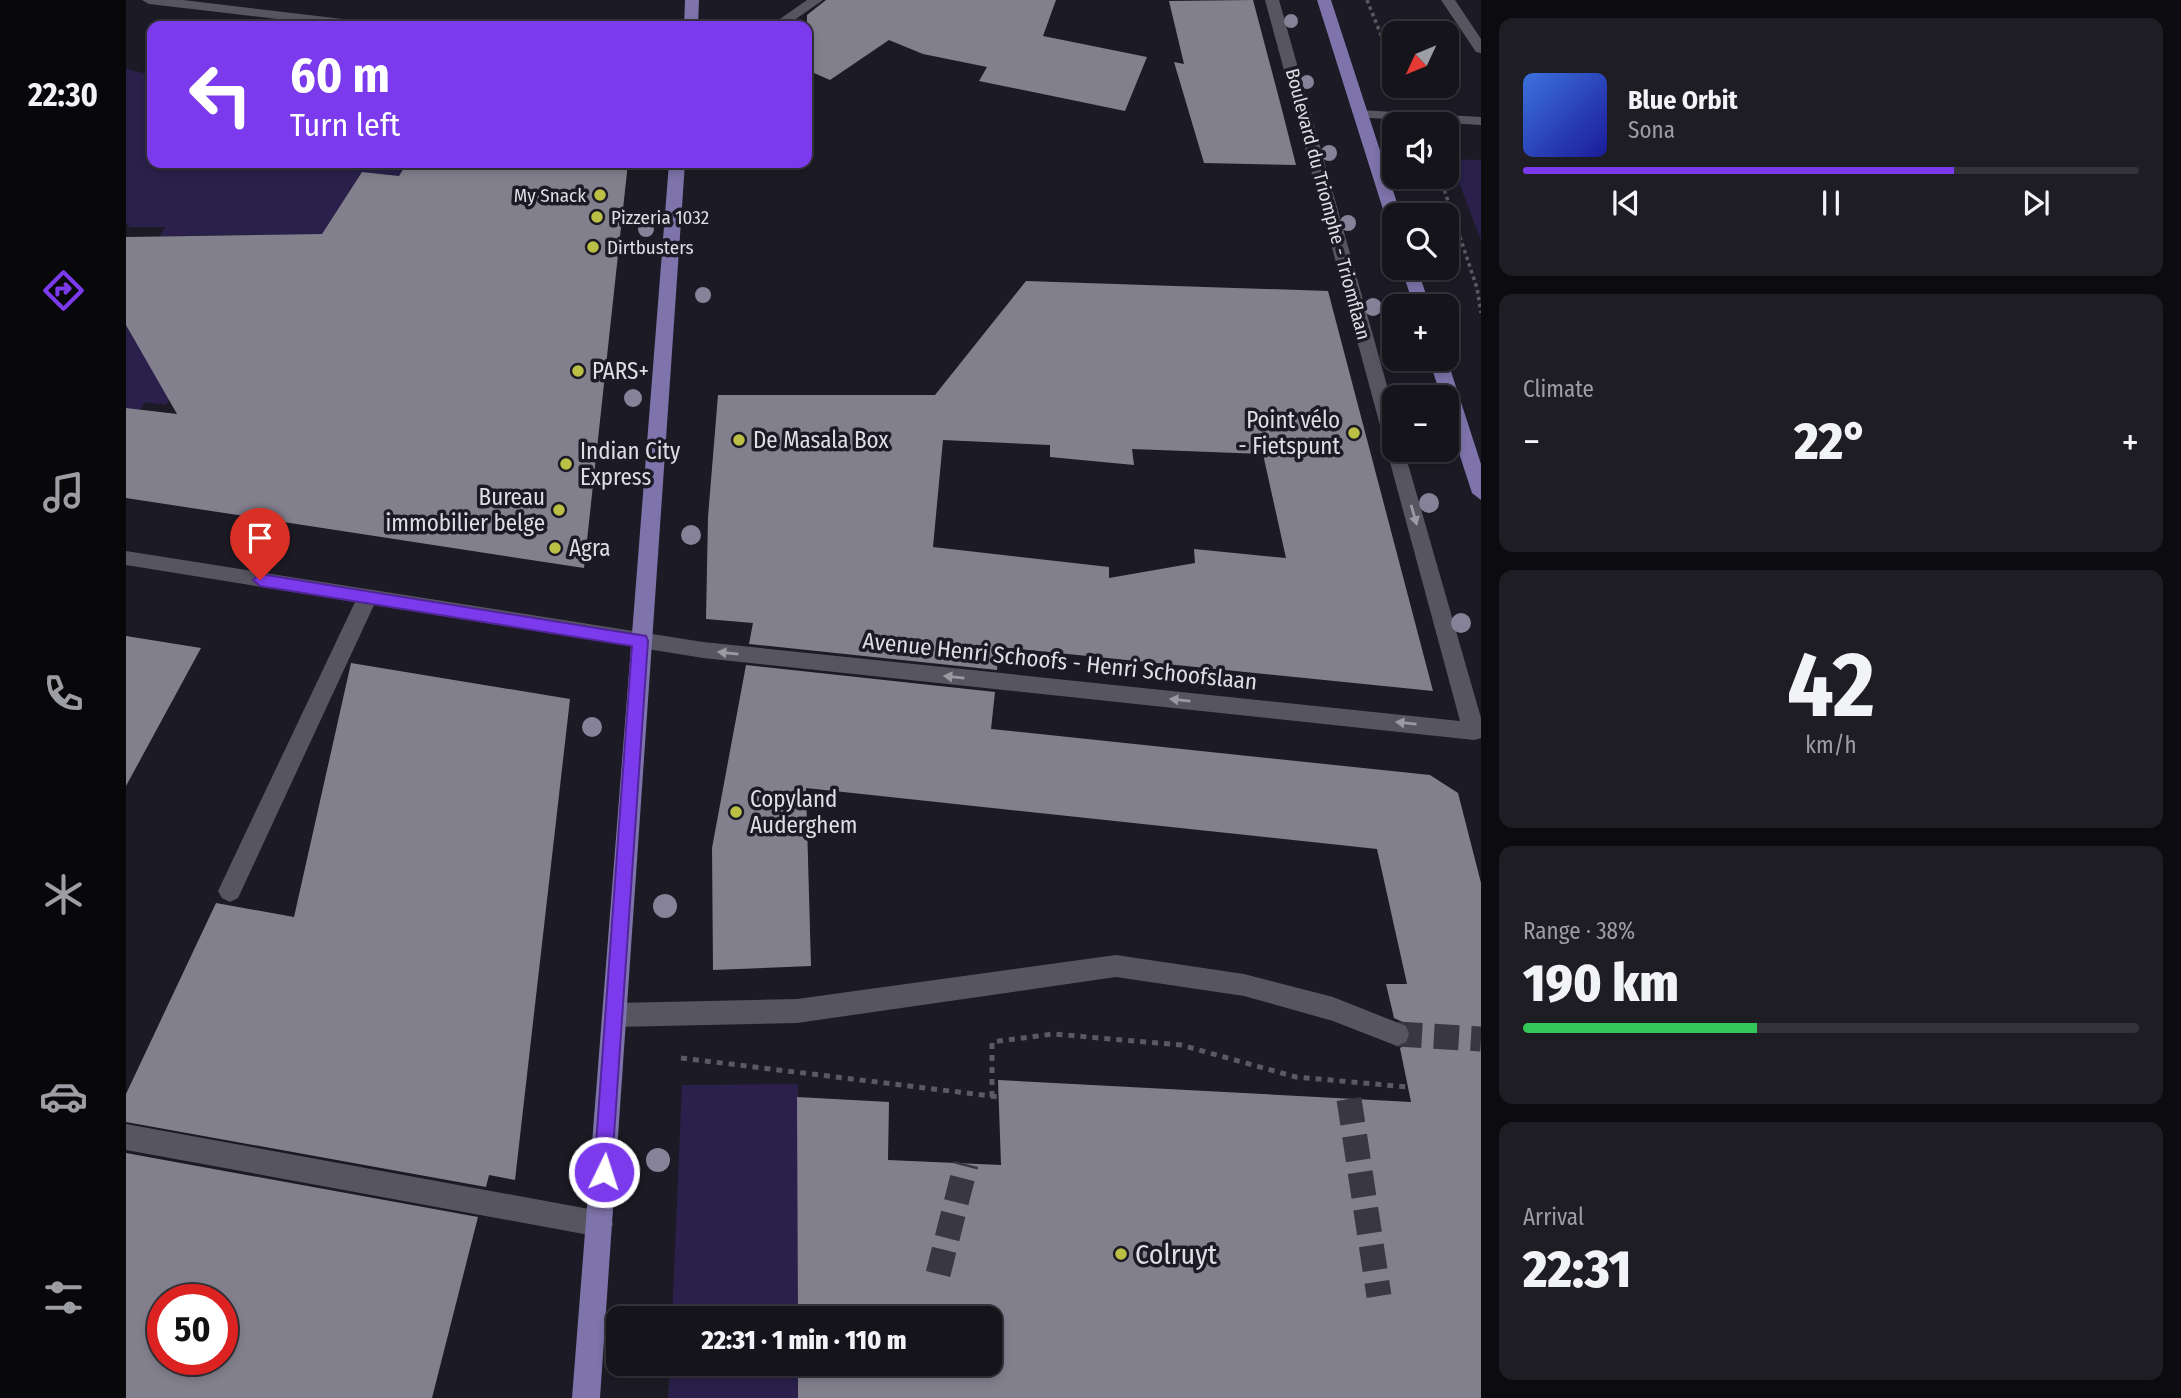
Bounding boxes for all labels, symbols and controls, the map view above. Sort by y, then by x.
north arrow [1382,21,1460,98]
map controls [1382,21,1459,462]
text: 60 m [290,46,390,105]
icon: left [175,49,266,140]
street label: Boulevard du Triomphe - Triomflaan [1281,66,1375,342]
text: 22:30 [28,76,98,114]
text: Blue Orbit [1628,85,1738,116]
text: Turn left [290,106,400,144]
button: sound [1382,112,1459,189]
text: Sona [1628,116,1675,144]
place label: My Snack [514,184,586,207]
icon: previous [1607,184,1645,222]
icon: pause [1812,184,1850,222]
icon: next [2017,184,2055,222]
marker: My Snack [592,187,608,203]
button: search [1382,203,1459,280]
place label: Pizzeria 1032 [611,206,709,229]
marker: Pizzeria 1032 [589,209,605,225]
place label: Dirtbusters [607,236,694,259]
marker: Dirtbusters [585,239,601,255]
icon: directions [39,266,88,315]
button: + [1382,294,1459,371]
place label: PARS+ [592,357,649,385]
marker: PARS+ [570,363,586,379]
text: Climate [1523,375,1594,403]
button: − [1382,385,1459,462]
place label: Point vélo - Fietspunt [1238,406,1340,460]
text: 22° [1794,410,1868,473]
text: − [1523,419,1540,465]
text: + [2122,419,2139,465]
marker: Point vélo - Fietspunt [1346,425,1362,441]
place label: De Masala Box [753,426,888,454]
marker: De Masala Box [731,432,747,448]
place label: Indian City Express [580,437,681,491]
marker: Indian City Express [558,456,574,472]
icon: music [39,468,88,517]
place label: Bureau immobilier belge [386,483,545,537]
marker: Bureau immobilier belge [551,502,567,518]
one-way arrow [1409,505,1419,526]
pin [230,508,290,580]
icon: arrive [241,519,279,557]
place label: Agra [569,534,611,562]
marker: Agra [547,540,563,556]
street label: Avenue Henri Schoofs - Henri Schoofslaan [861,626,1259,696]
text: 42 [1787,631,1875,740]
one-way arrow [716,647,738,658]
icon: phone [39,669,88,718]
one-way arrow [943,671,965,682]
one-way arrow [1169,694,1191,705]
one-way arrow [1395,718,1417,729]
text: km/h [1805,731,1857,759]
place label: Copyland Auderghem [750,785,858,839]
marker: Copyland Auderghem [728,804,744,820]
icon: climate [39,870,88,919]
text: Range · 38% [1523,917,1635,945]
text: 190 km [1523,952,1679,1015]
icon: car [39,1072,88,1121]
position arrow [567,1135,641,1209]
text: Arrival [1523,1203,1584,1231]
place label: Colruyt [1135,1238,1218,1271]
text: 22:31 [1523,1238,1631,1301]
marker: Colruyt [1113,1246,1129,1262]
icon: filters [39,1273,88,1322]
speed limit sign: 50 [147,1284,238,1375]
text: 22:31 · 1 min · 110 m [702,1325,906,1356]

